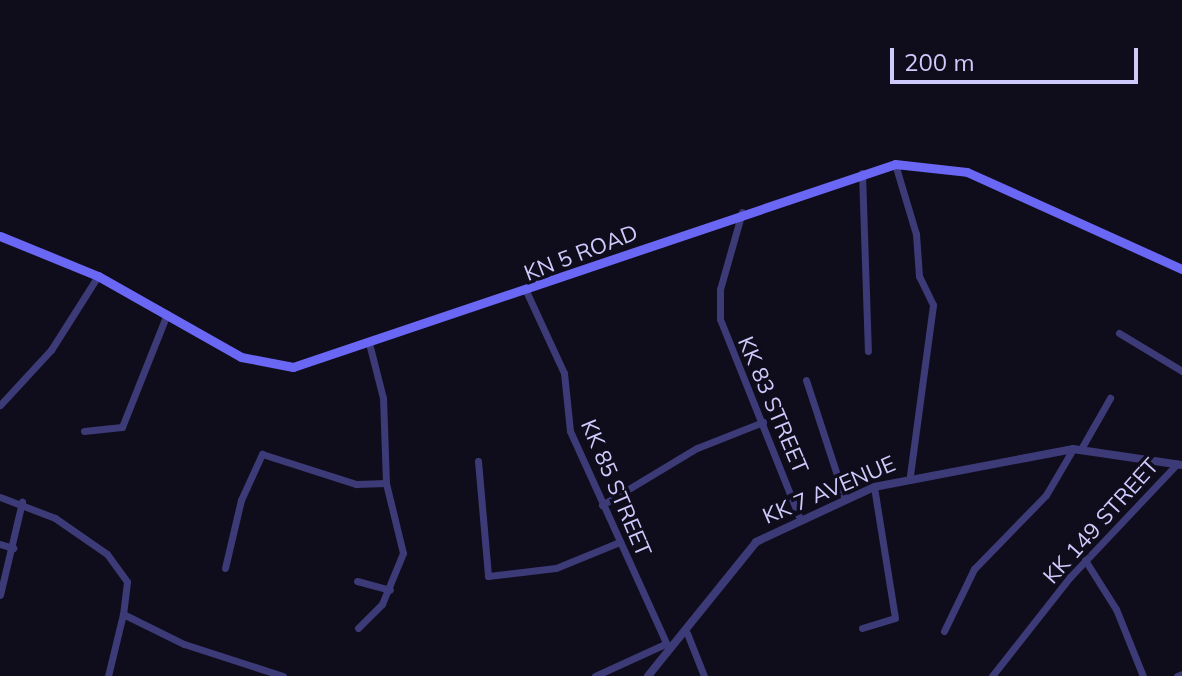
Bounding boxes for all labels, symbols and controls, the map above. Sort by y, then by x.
scale bar [894,32,1142,82]
text: 200 m [904,47,975,77]
street label: KN 5 ROAD [520,219,642,287]
street label: KK 83 STREET [732,332,814,478]
street label: KK 85 STREET [575,415,657,561]
street label: KK 7 AVENUE [759,450,899,530]
street label: KK 149 STREET [1038,453,1164,589]

